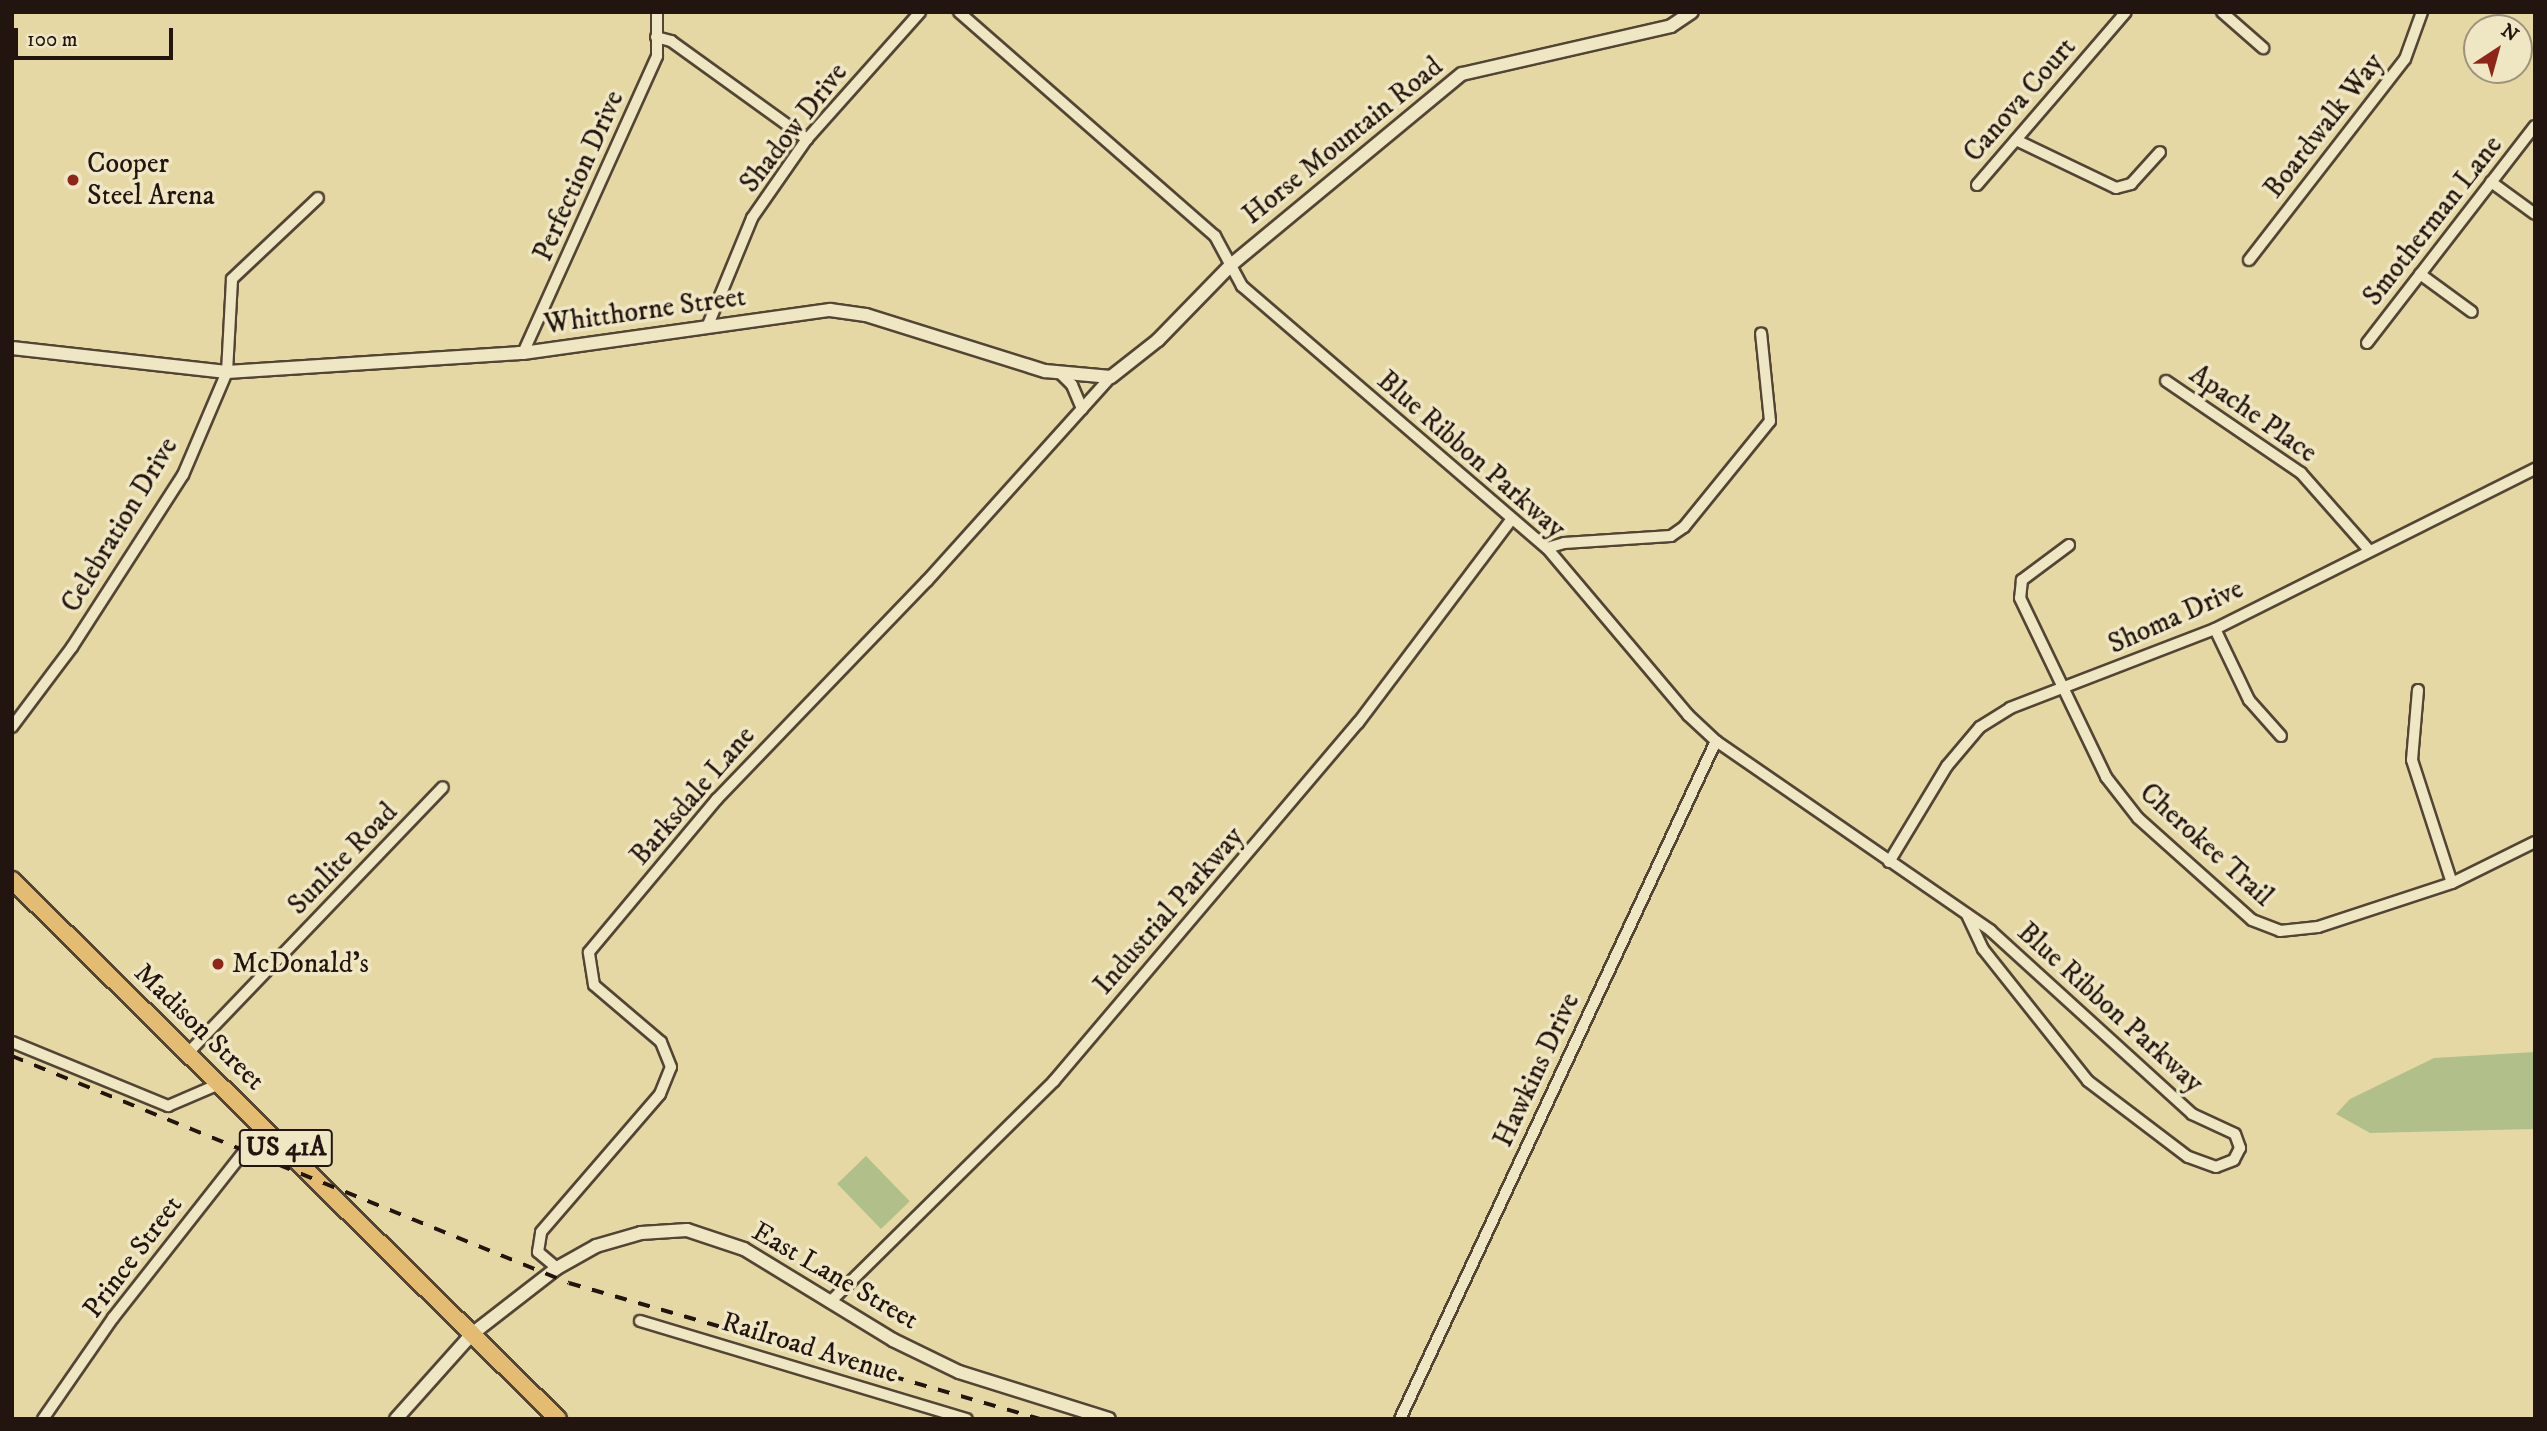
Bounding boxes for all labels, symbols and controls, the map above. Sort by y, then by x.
scale bar [18,14,177,58]
north arrow [2463,14,2533,84]
text: N [2496,19,2523,47]
text: 100 m [27,27,78,53]
street label: Canova Court [1957,31,2083,169]
street label: Boardwalk Way [2257,47,2391,205]
street label: Horse Mountain Road [1236,50,1450,232]
street label: Shadow Drive [733,57,855,199]
street label: Perfection Drive [526,86,632,266]
street label: Smotherman Lane [2356,129,2510,313]
place label: Cooper Steel Arena [87,147,215,213]
marker: Cooper Steel Arena [65,172,81,188]
street label: Whitthorne Street [542,280,748,342]
street label: Apache Place [2183,358,2323,470]
street label: Blue Ribbon Parkway [1370,364,1572,546]
street label: Celebration Drive [55,431,185,619]
street label: Shoma Drive [2103,572,2249,662]
street label: Barksdale Lane [624,720,762,872]
street label: Cherokee Trail [2132,776,2280,914]
street label: Sunlite Road [281,796,405,922]
street label: Industrial Parkway [1087,820,1251,1002]
street label: Blue Ribbon Parkway [2010,916,2210,1100]
place label: McDonald's [232,947,369,981]
street label: Madison Street [127,956,271,1098]
marker: McDonald's [210,956,226,972]
street label: Hawkins Drive [1487,988,1587,1152]
road number: US 41A [239,1126,333,1170]
street label: Prince Street [76,1189,190,1325]
street label: East Lane Street [746,1215,924,1337]
street label: Railroad Avenue [718,1305,902,1391]

